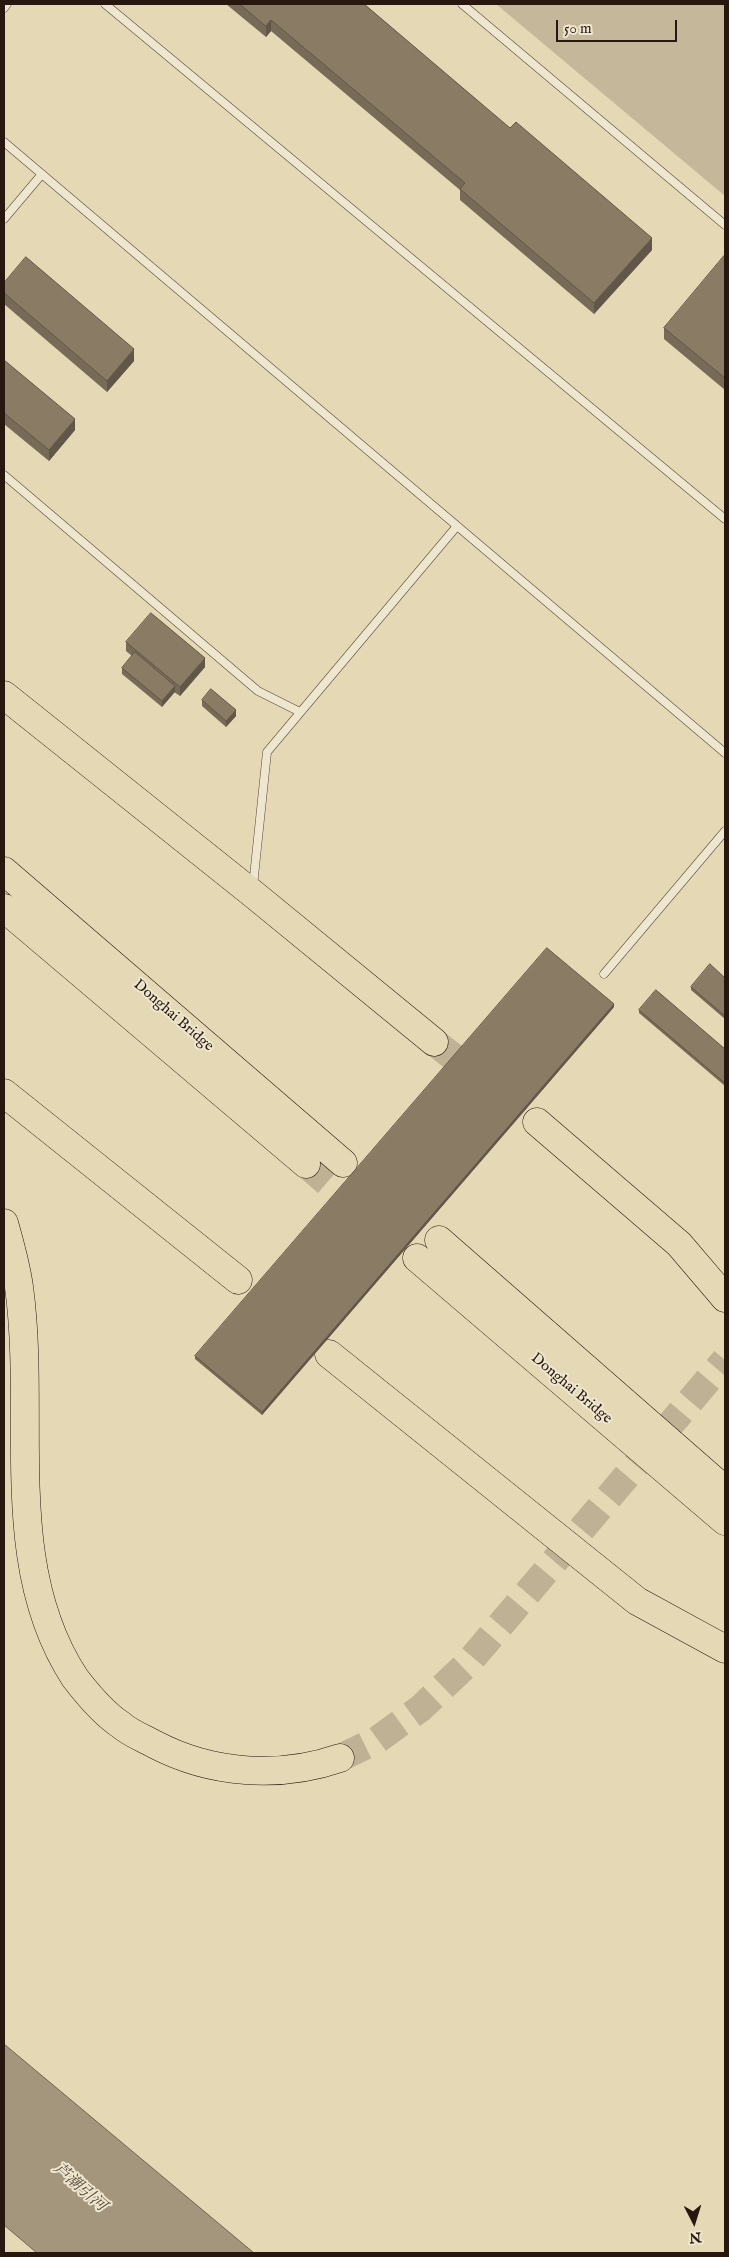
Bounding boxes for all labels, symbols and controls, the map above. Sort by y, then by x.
scale bar [559,10,680,42]
text: 50 m [564,19,592,38]
street label: Donghai Bridge [129,976,217,1056]
street label: Donghai Bridge [527,1350,615,1428]
water label: 芦潮引河 [49,2160,109,2216]
north arrow [669,2197,719,2247]
text: N [688,2227,702,2246]

